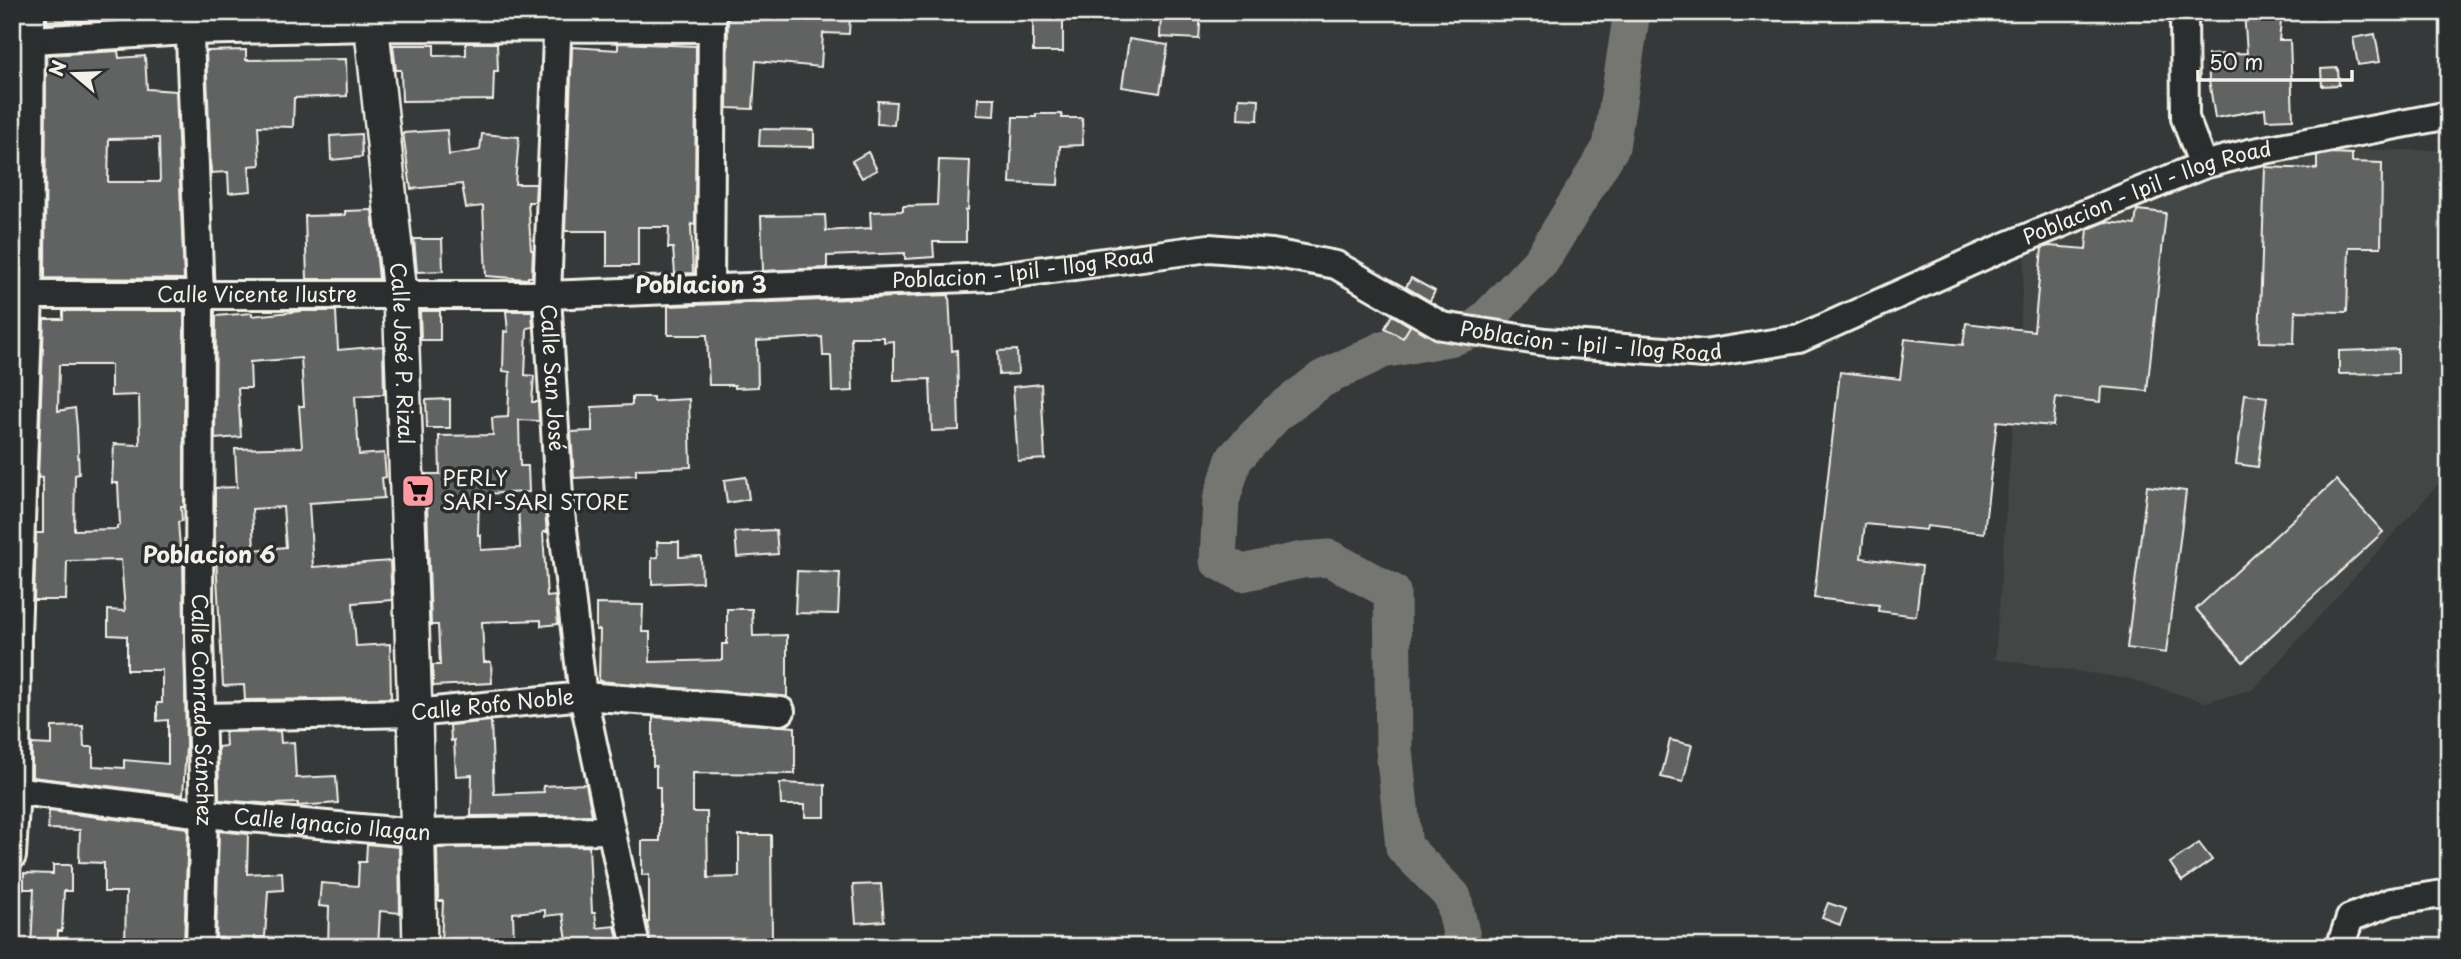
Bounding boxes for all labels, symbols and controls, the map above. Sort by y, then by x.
north arrow [38,38,108,108]
scale bar [2198,38,2352,82]
text: 50 m [2209,45,2263,77]
text: N [41,56,73,80]
street label: Poblacion - Ipil - Ilog Road [2017,131,2274,252]
street label: Poblacion - Ipil - Ilog Road [891,238,1156,295]
street label: Calle José P. Rizal [383,261,423,445]
district label: Poblacion 3 [635,266,767,301]
street label: Calle Vicente Ilustre [157,277,357,309]
street label: Calle San José [534,303,574,452]
street label: Poblacion - Ipil - Ilog Road [1458,311,1724,368]
place label: PERLY SARI-SARI STORE [442,461,630,517]
supermarket icon: PERLY SARI-SARI STORE [399,472,437,510]
district label: Poblacion 6 [143,536,275,571]
street label: Calle Conrado Sánchez [185,593,222,827]
street label: Calle Rofo Noble [409,679,575,727]
street label: Calle Ignacio Ilagan [232,799,431,847]

